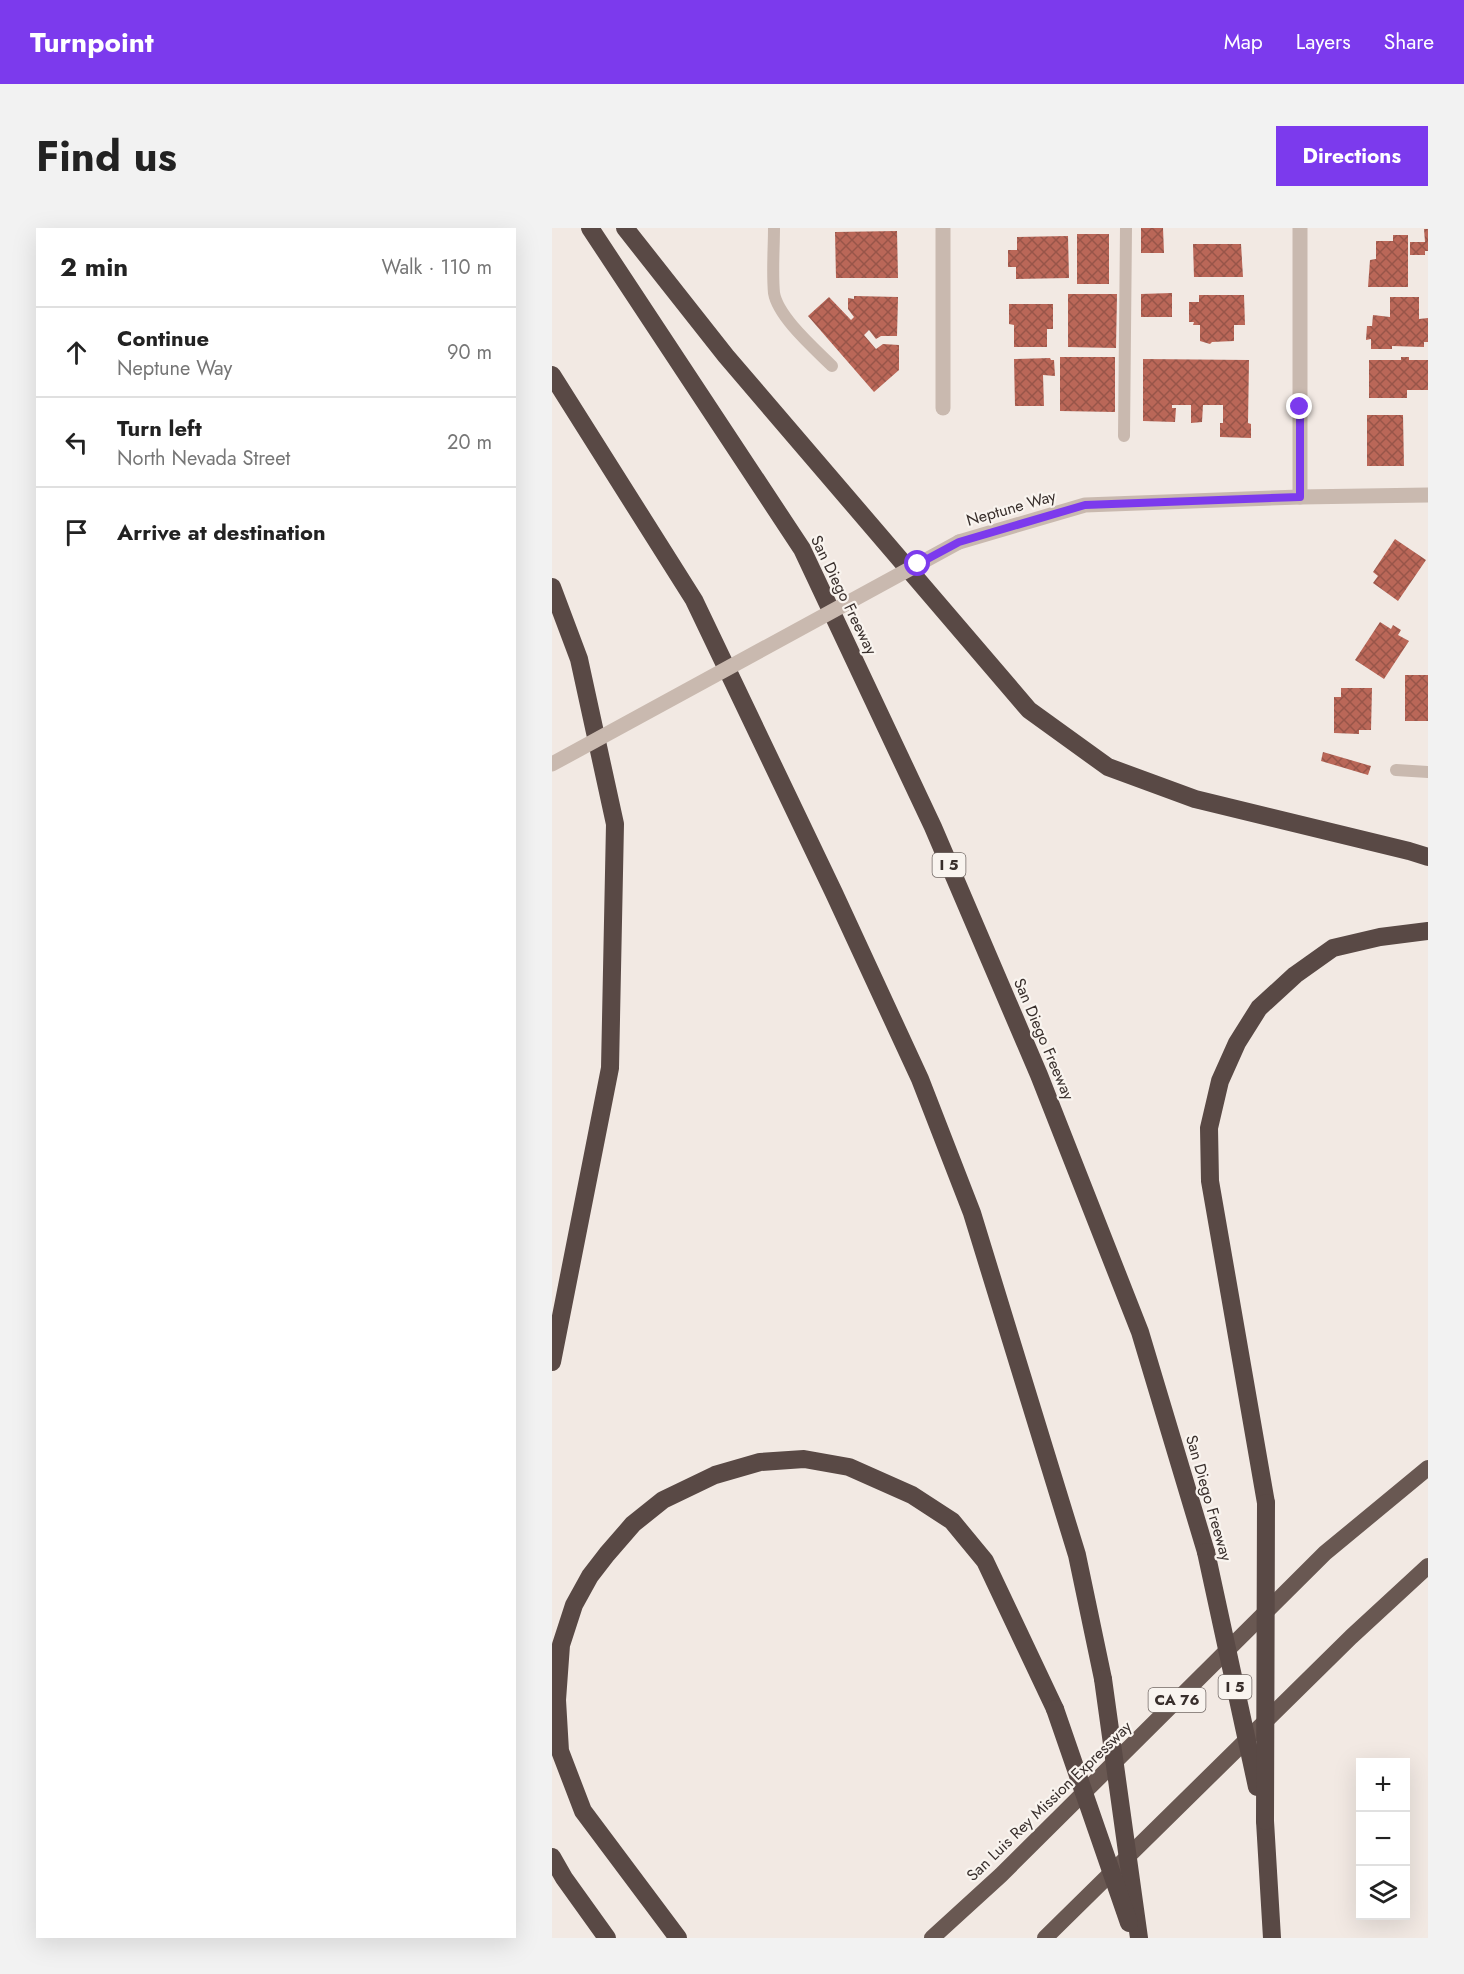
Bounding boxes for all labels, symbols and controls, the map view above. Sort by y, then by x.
text: Turnpoint [30,22,154,63]
text: Map [1224,27,1263,57]
text: Layers [1296,27,1351,57]
text: Share [1384,27,1434,57]
text: Find us [36,126,177,187]
button: Directions [1276,126,1428,186]
text: 2 min [60,248,128,286]
text: Walk · 110 m [382,253,492,282]
text: Continue [117,322,209,354]
icon: ahead [60,336,93,369]
text: 90 m [447,338,492,367]
text: Neptune Way [117,354,232,383]
route end [1286,393,1312,419]
text: Turn left [117,412,202,444]
icon: left [60,426,93,459]
text: 20 m [447,428,492,457]
text: North Nevada Street [117,444,290,473]
street label: Neptune Way [963,484,1059,532]
icon: arrive [60,516,93,549]
text: Arrive at destination [117,516,326,548]
street label: San Diego Freeway [805,531,883,659]
route start [904,550,930,576]
road number: I 5 [932,853,966,877]
street label: San Diego Freeway [1008,975,1080,1104]
street label: San Diego Freeway [1180,1432,1238,1565]
road number: I 5 [1218,1675,1252,1699]
road number: CA 76 [1148,1688,1206,1712]
street label: San Luis Rey Mission Expressway [961,1715,1137,1886]
map controls [1356,1758,1410,1920]
button: + [1356,1758,1410,1812]
button: − [1356,1812,1410,1866]
button: layers [1356,1866,1410,1920]

